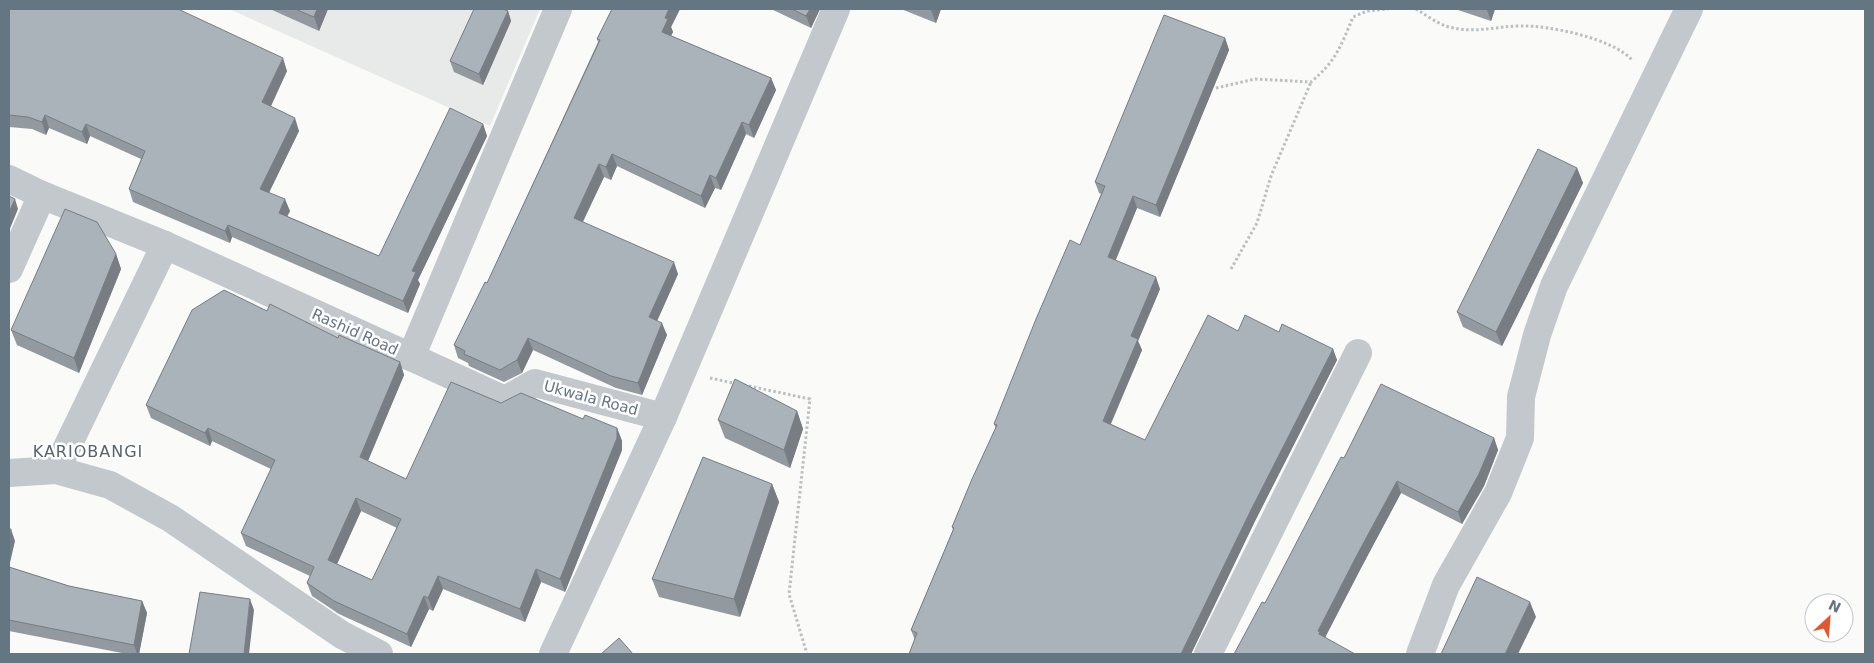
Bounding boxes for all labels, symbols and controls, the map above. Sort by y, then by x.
street label: Rashid Road [309,305,401,359]
street label: Ukwala Road [542,377,640,419]
district label: KARIOBANGI [33,442,143,461]
north arrow [1804,593,1854,643]
text: N [1826,597,1843,616]

